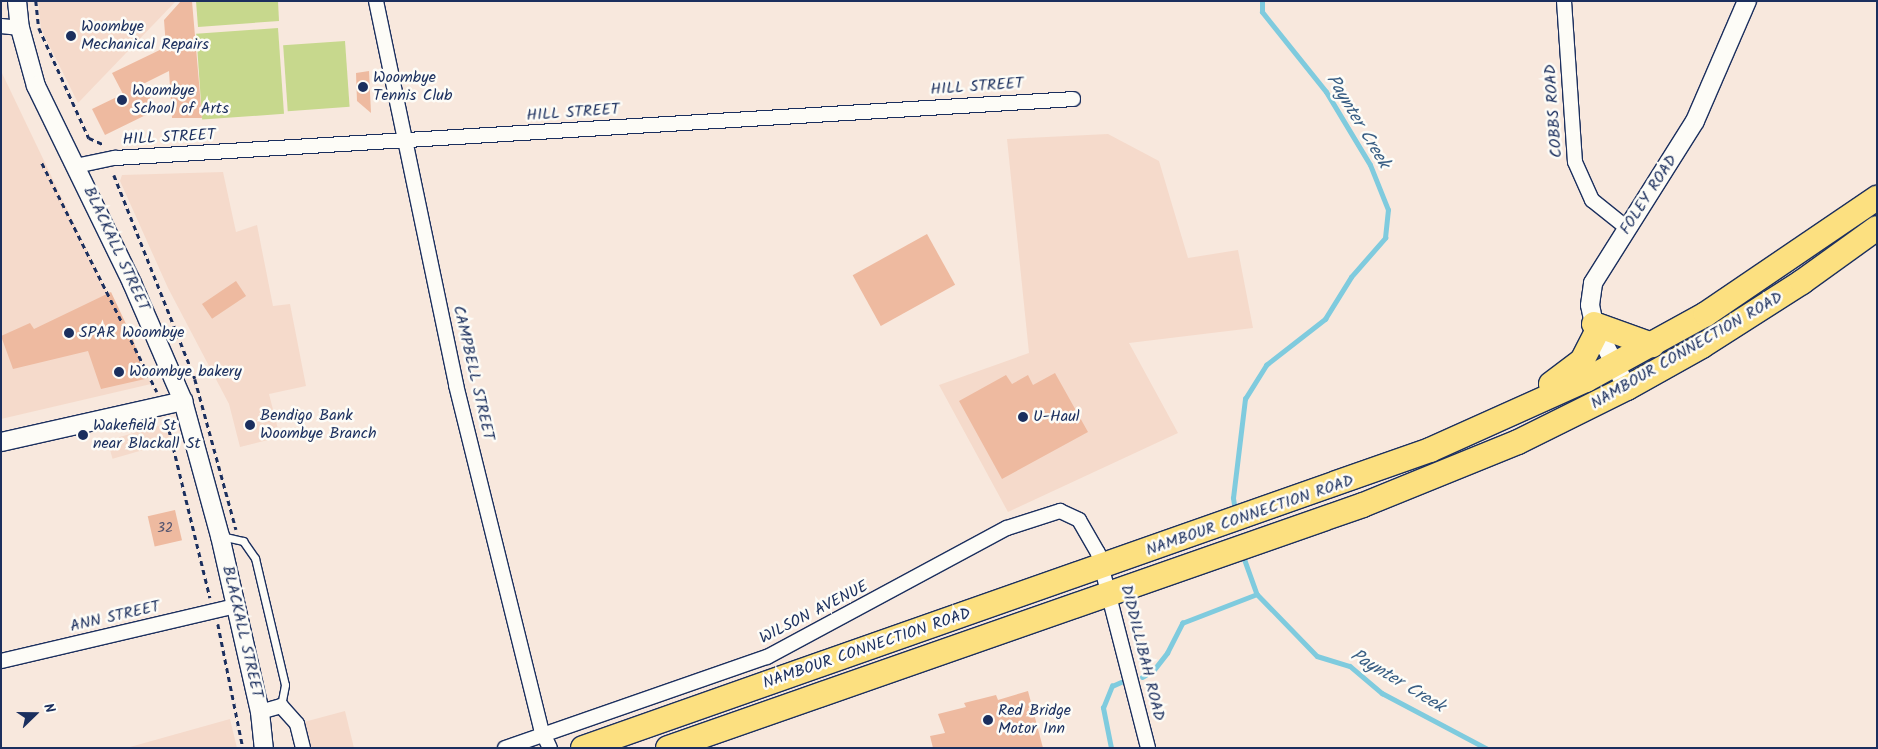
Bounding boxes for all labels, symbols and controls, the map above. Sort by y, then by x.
place label: Woombye Mechanical Repairs [81,17,209,55]
marker: Woombye Mechanical Repairs [65,30,77,42]
street label: COBBS ROAD [1541,64,1567,158]
place label: Woombye Tennis Club [373,68,452,106]
water label: Paynter Creek [1320,71,1394,173]
street label: HILL STREET [930,74,1024,100]
place label: Woombye School of Arts [132,81,229,119]
marker: Woombye Tennis Club [357,81,369,93]
marker: Woombye School of Arts [116,94,128,106]
street label: HILL STREET [526,100,620,126]
street label: HILL STREET [122,126,216,150]
street label: FOLEY ROAD [1616,152,1682,238]
street label: BLACKALL STREET [79,184,153,314]
street label: NAMBOUR CONNECTION ROAD [1588,288,1786,414]
street label: CAMPBELL STREET [448,304,498,442]
place label: SPAR Woombye [79,323,185,343]
marker: SPAR Woombye [63,327,75,339]
place label: Woombye bakery [129,362,242,382]
marker: Woombye bakery [113,366,125,378]
place label: Bendigo Bank Woombye Branch [260,406,376,444]
place label: U-Haul [1033,407,1080,427]
marker: U-Haul [1017,411,1029,423]
place label: Wakefield St near Blackall St [93,416,201,454]
marker: Bendigo Bank Woombye Branch [244,419,256,431]
marker: Wakefield St near Blackall St [77,429,89,441]
street label: NAMBOUR CONNECTION ROAD [1144,471,1356,561]
house number: 32 [157,520,173,536]
street label: BLACKALL STREET [217,564,267,700]
street label: WILSON AVENUE [757,577,871,649]
street label: DIDDILLIBAH ROAD [1116,583,1168,723]
street label: ANN STREET [68,597,162,637]
street label: NAMBOUR CONNECTION ROAD [761,604,973,694]
water label: Paynter Creek [1346,645,1448,719]
north arrow [10,689,60,739]
text: N [37,700,61,717]
place label: Red Bridge Motor Inn [998,701,1071,739]
marker: Red Bridge Motor Inn [982,714,994,726]

